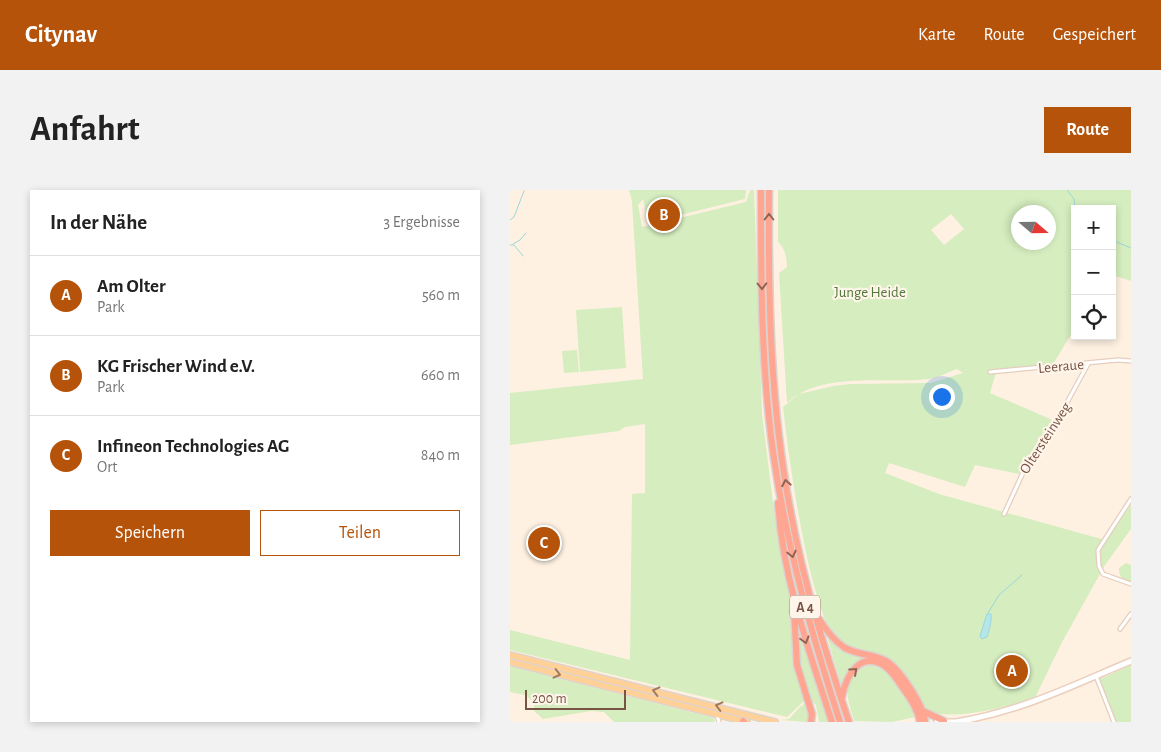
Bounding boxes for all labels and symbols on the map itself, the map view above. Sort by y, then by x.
pin: B [648,196,680,234]
north arrow [1011,205,1056,250]
one-way arrow [764,212,774,220]
one-way arrow [756,283,767,291]
park label: Junge Heide [834,285,906,300]
street label: Leeraue [1037,357,1085,376]
your location [929,384,955,410]
street label: Oltersteinweg [1017,399,1074,477]
one-way arrow [781,479,791,487]
pin: C [528,524,560,562]
one-way arrow [786,550,797,559]
road number: A 4 [790,596,820,618]
one-way arrow [800,636,810,644]
pin: A [996,652,1028,690]
one-way arrow [848,667,857,676]
one-way arrow [553,668,562,679]
one-way arrow [652,686,661,697]
scale bar [525,687,626,710]
one-way arrow [716,702,724,712]

